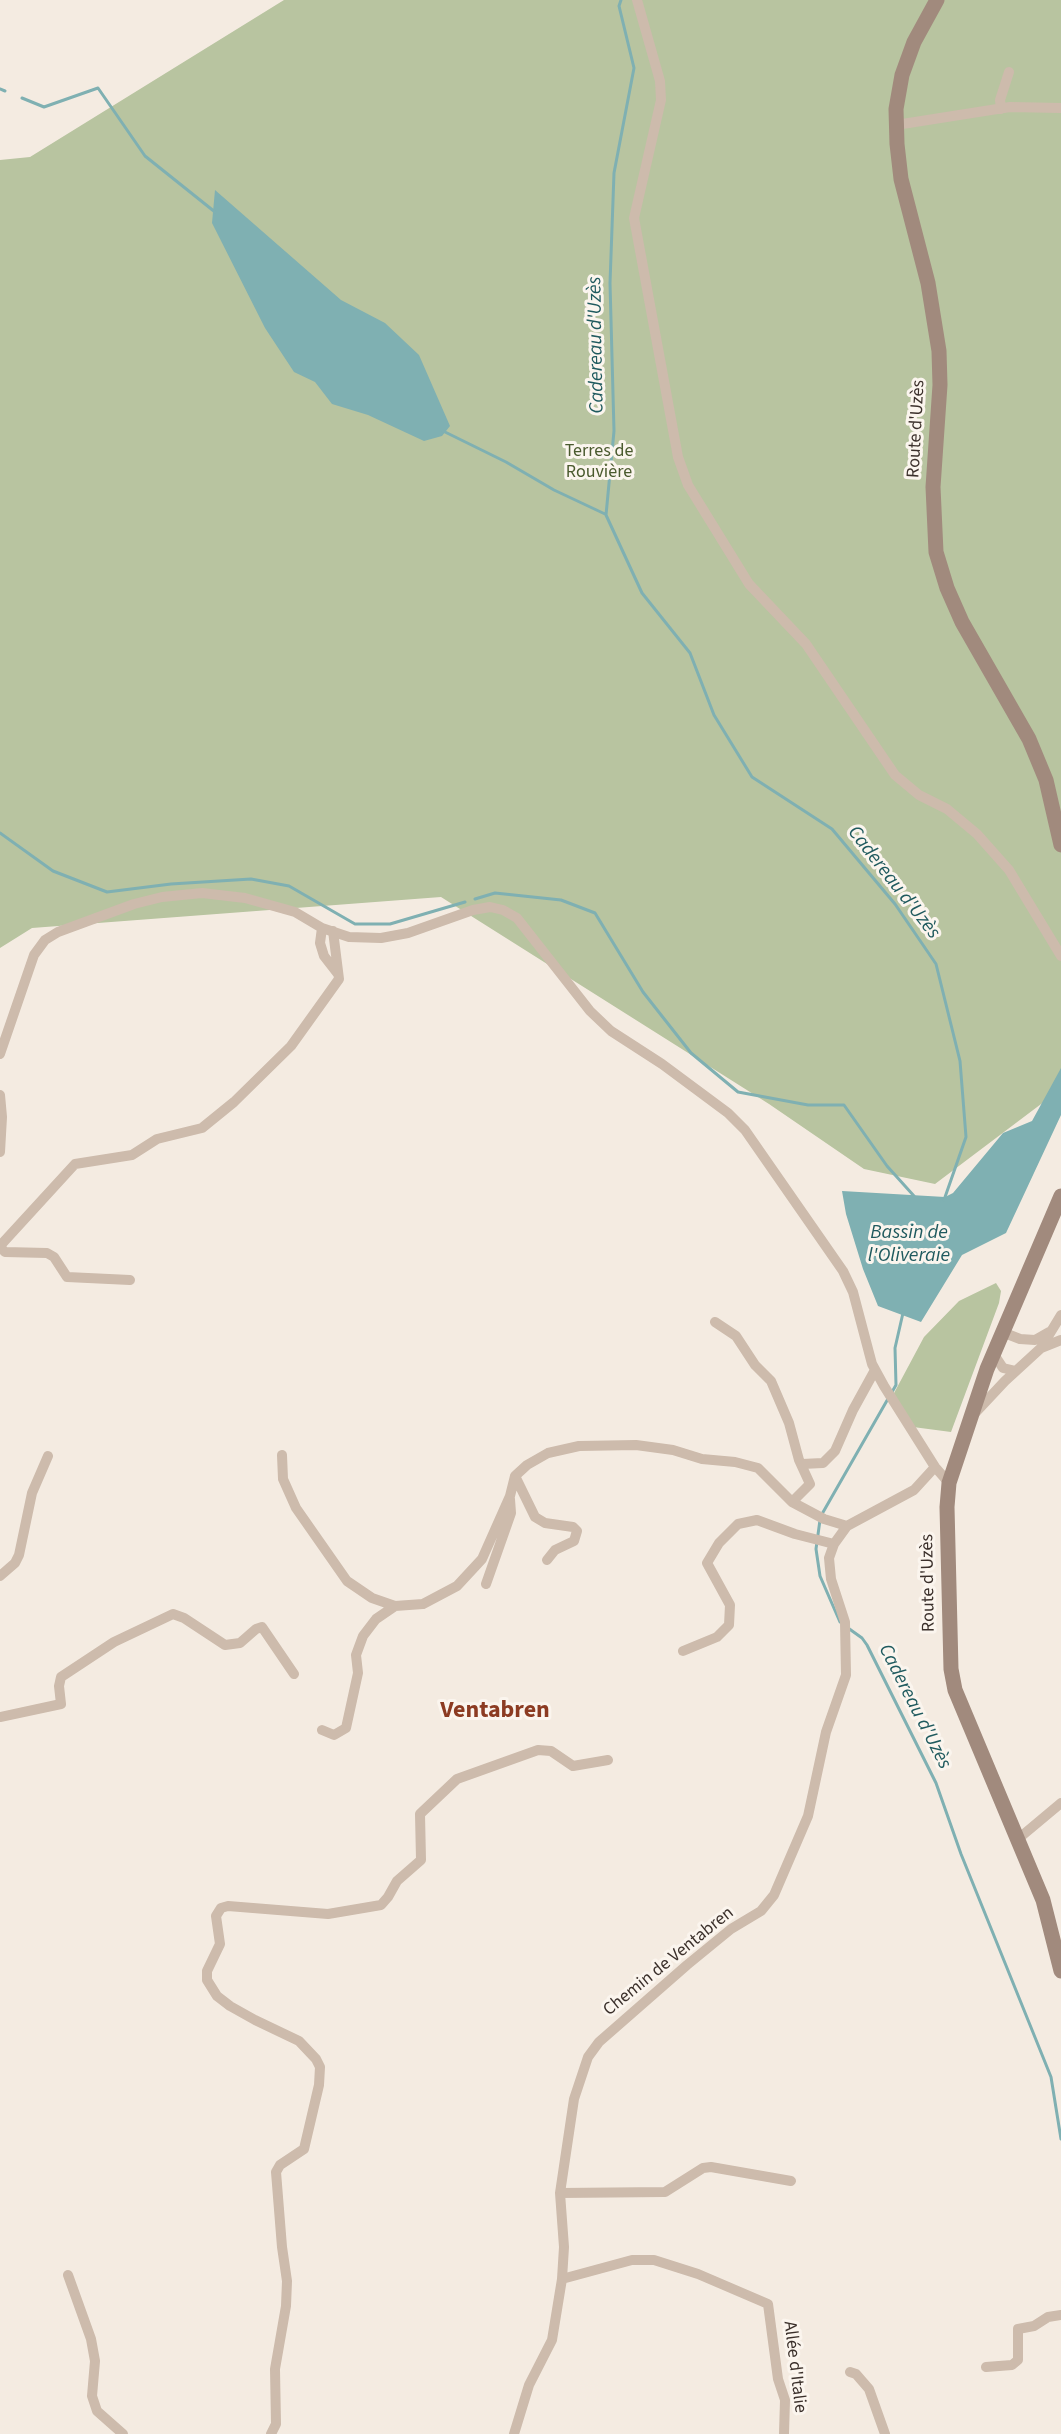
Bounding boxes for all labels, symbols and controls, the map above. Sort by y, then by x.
water label: Cadereau d'Uzès [584,276,610,414]
street label: Route d'Uzès [904,380,930,478]
park label: Terres de Rouvière [565,441,633,484]
water label: Cadereau d'Uzès [841,822,945,944]
water label: Bassin de l'Oliveraie [868,1222,950,1269]
street label: Route d'Uzès [917,1534,941,1632]
water label: Cadereau d'Uzès [872,1641,956,1773]
district label: Ventabren [440,1698,550,1726]
street label: Chemin de Ventabren [599,1903,739,2021]
street label: Allée d'Italie [778,2320,810,2414]

